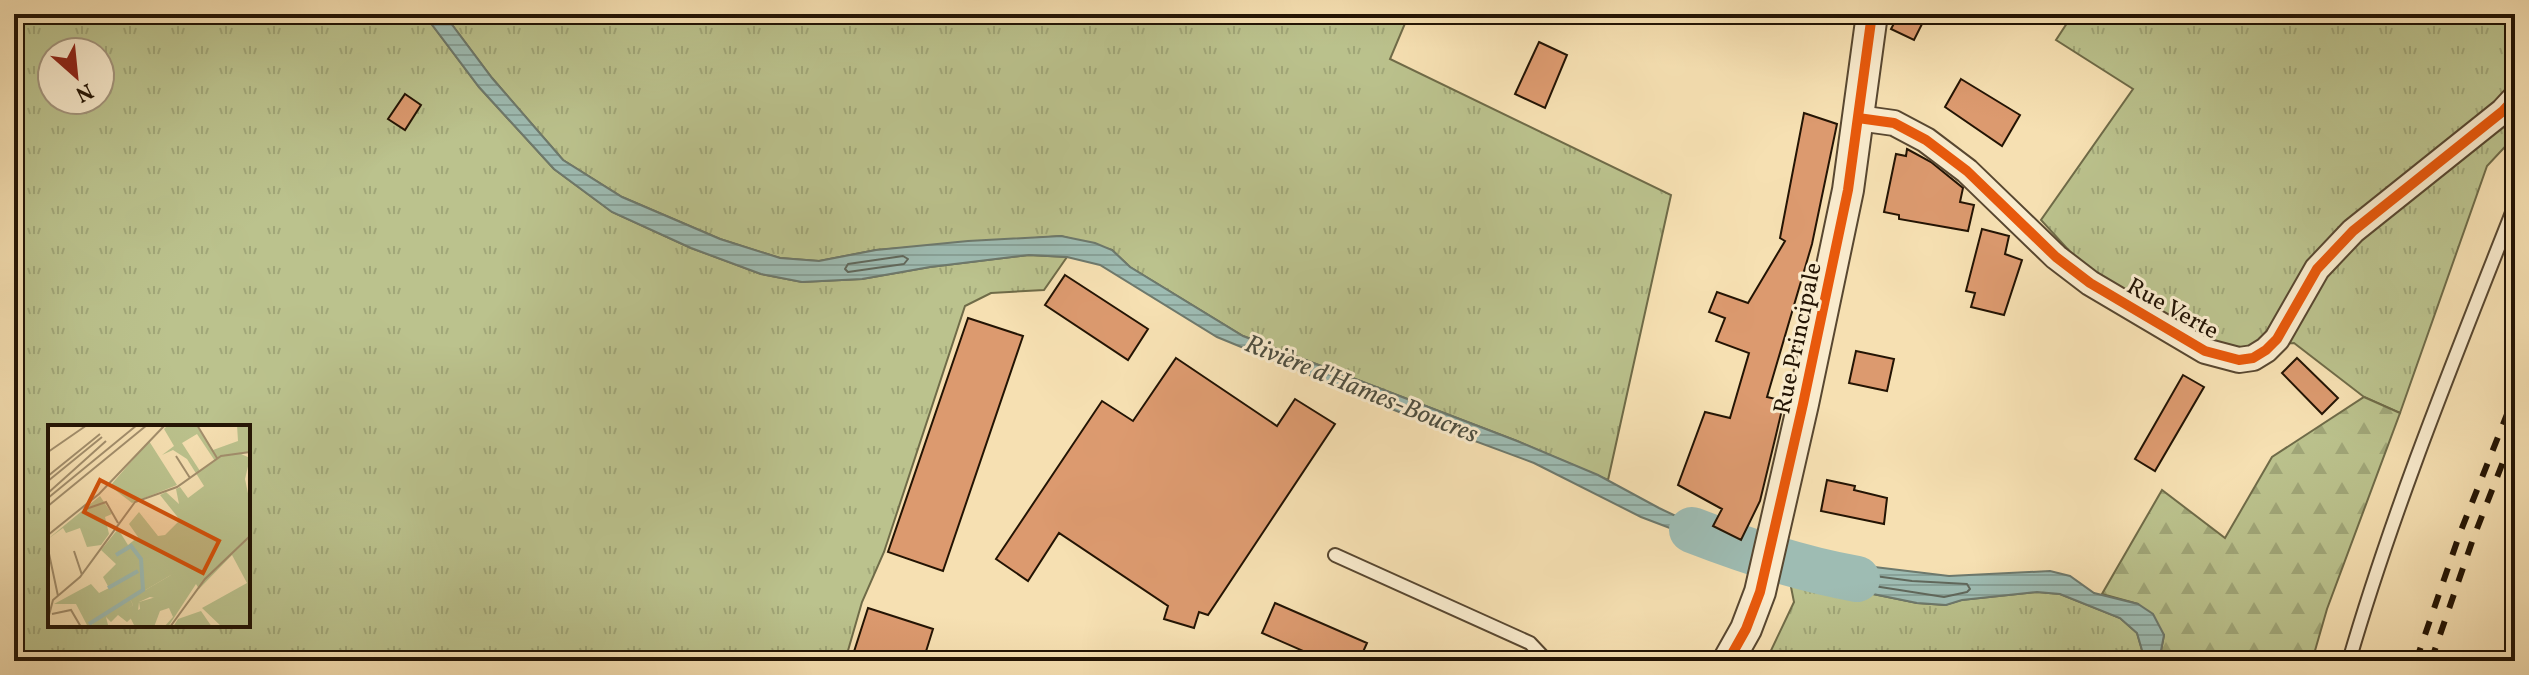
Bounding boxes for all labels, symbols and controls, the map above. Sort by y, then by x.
north arrow [36,36,116,116]
text: N [70,74,98,109]
street label: Rue Principale [1766,260,1832,417]
street label: Rue Verte [2120,270,2224,349]
water label: Rivière d'Hames-Boucres [1239,327,1484,453]
inset map [48,425,250,627]

